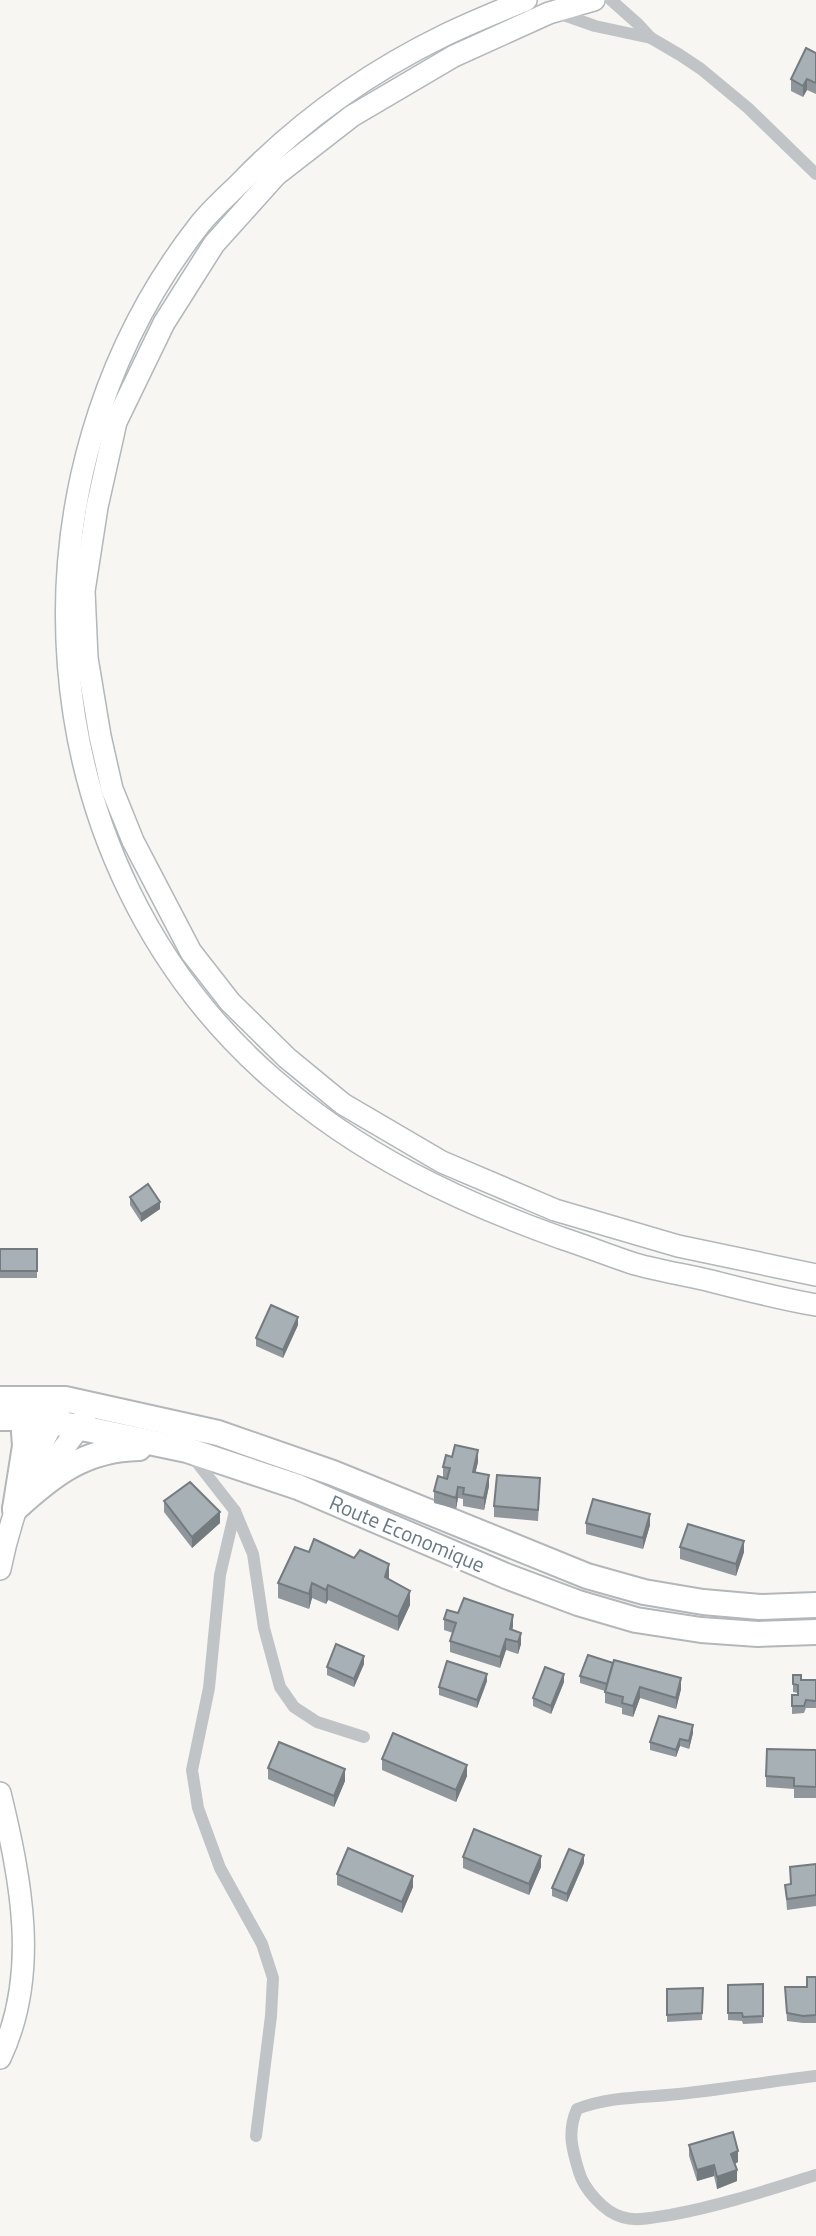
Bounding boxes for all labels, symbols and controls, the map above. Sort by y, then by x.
street label: Route Economique [325,1486,490,1580]

